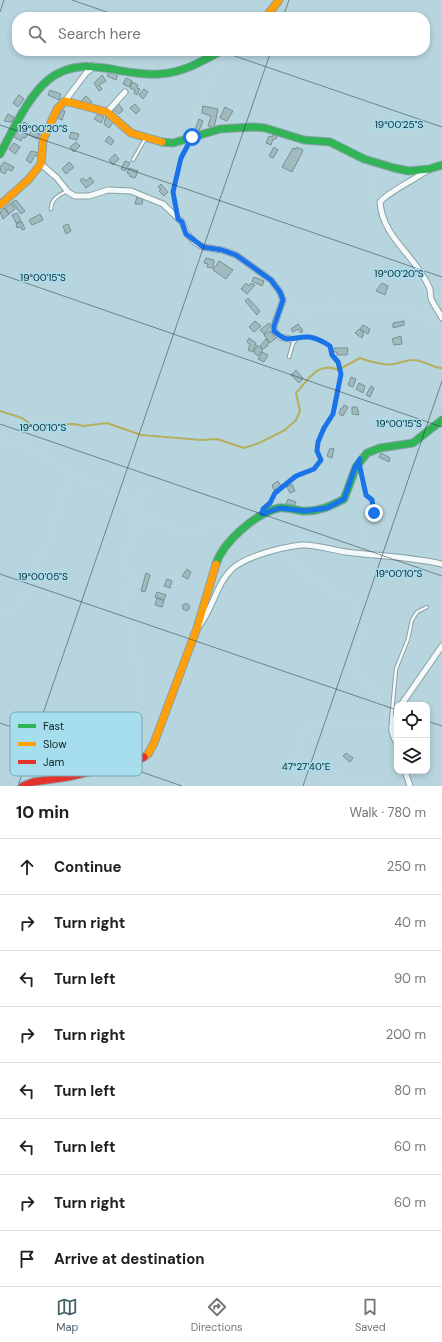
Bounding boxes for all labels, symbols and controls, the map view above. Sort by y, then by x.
search box [12,12,430,56]
icon: search [26,23,48,45]
text: Search here [58,24,141,44]
text: 19°00'25"S [375,118,423,131]
text: 19°00'20"S [18,122,68,135]
route start [183,128,201,146]
text: 19°00'20"S [374,267,424,280]
text: 19°00'15"S [20,271,66,284]
text: 19°00'15"S [376,417,422,430]
text: 19°00'10"S [20,421,67,434]
route end [365,504,383,522]
text: 19°00'10"S [376,567,423,580]
text: 19°00'05"S [18,570,68,583]
map controls [394,702,430,774]
button: locate [394,702,430,738]
legend [10,712,142,776]
text: Fast [43,719,64,733]
text: Slow [43,737,67,751]
button: layers [394,738,430,774]
text: Jam [43,755,64,769]
text: 47°27'40"E [282,760,331,773]
text: 10 min [16,801,69,823]
text: Walk · 780 m [349,804,426,821]
icon: ahead [16,856,38,878]
text: Continue [54,857,122,877]
text: 250 m [387,858,426,875]
icon: right [16,912,38,934]
text: Turn right [54,913,125,933]
text: 40 m [394,914,426,931]
icon: left [16,968,38,990]
text: Turn left [54,969,115,989]
text: 90 m [394,970,426,987]
icon: right [16,1024,38,1046]
text: Turn right [54,1025,125,1045]
text: 200 m [386,1026,426,1043]
icon: left [16,1080,38,1102]
text: Turn left [54,1081,115,1101]
text: 80 m [394,1082,426,1099]
icon: left [16,1136,38,1158]
text: Turn left [54,1137,115,1157]
text: 60 m [394,1138,426,1155]
icon: right [16,1192,38,1214]
text: Turn right [54,1193,125,1213]
text: 60 m [394,1194,426,1211]
icon: arrive [16,1248,38,1270]
text: Arrive at destination [54,1249,205,1269]
tab: Map [56,1296,78,1334]
tab: Directions [191,1296,243,1334]
tab: Saved [355,1296,386,1334]

